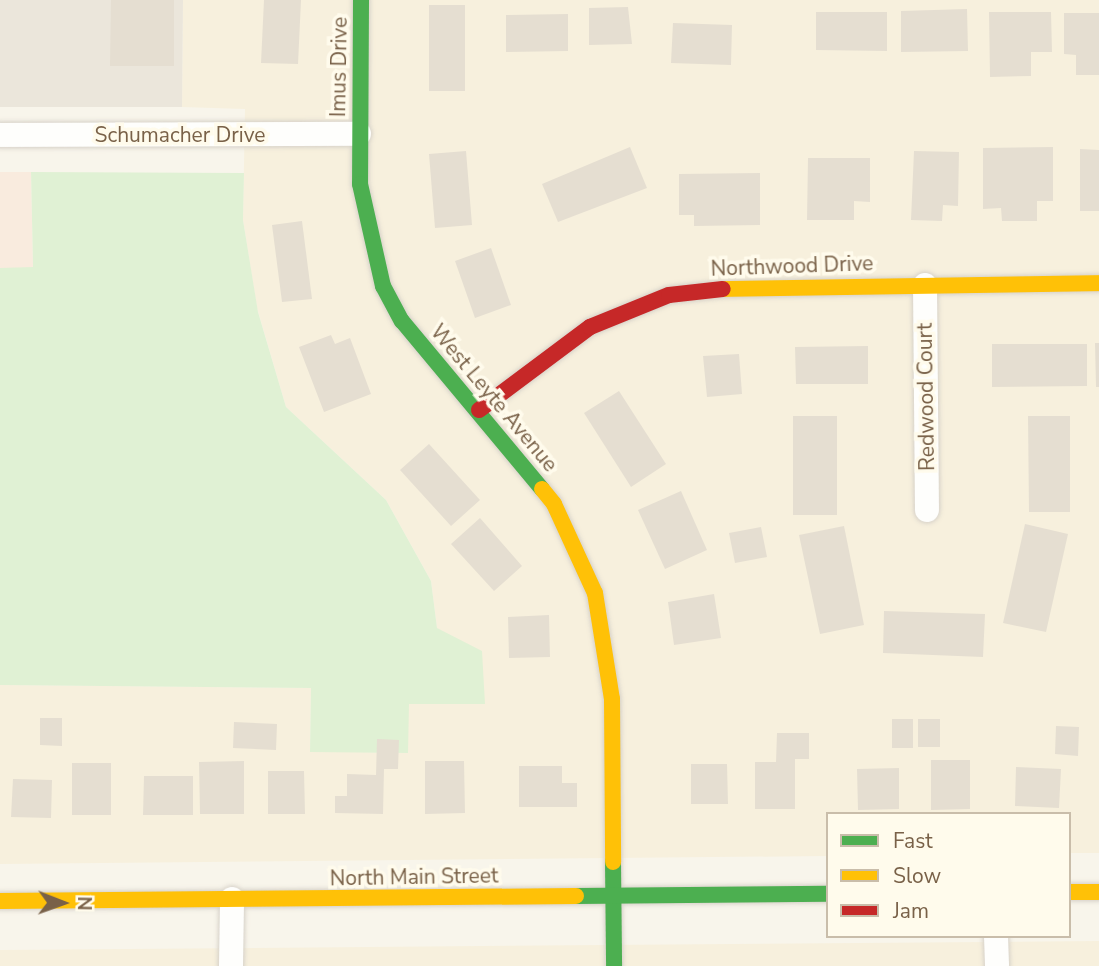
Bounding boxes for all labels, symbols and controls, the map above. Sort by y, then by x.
street label: Imus Drive [326,17,352,117]
street label: Schumacher Drive [95,122,265,148]
street label: Northwood Drive [710,251,874,281]
street label: West Leyte Avenue [425,319,563,477]
street label: Redwood Court [912,323,940,471]
legend [826,812,1071,938]
text: Fast [893,827,933,855]
text: Slow [893,862,941,890]
street label: North Main Street [330,863,498,891]
north arrow [28,868,98,938]
text: N [71,896,97,911]
text: Jam [893,897,929,925]

